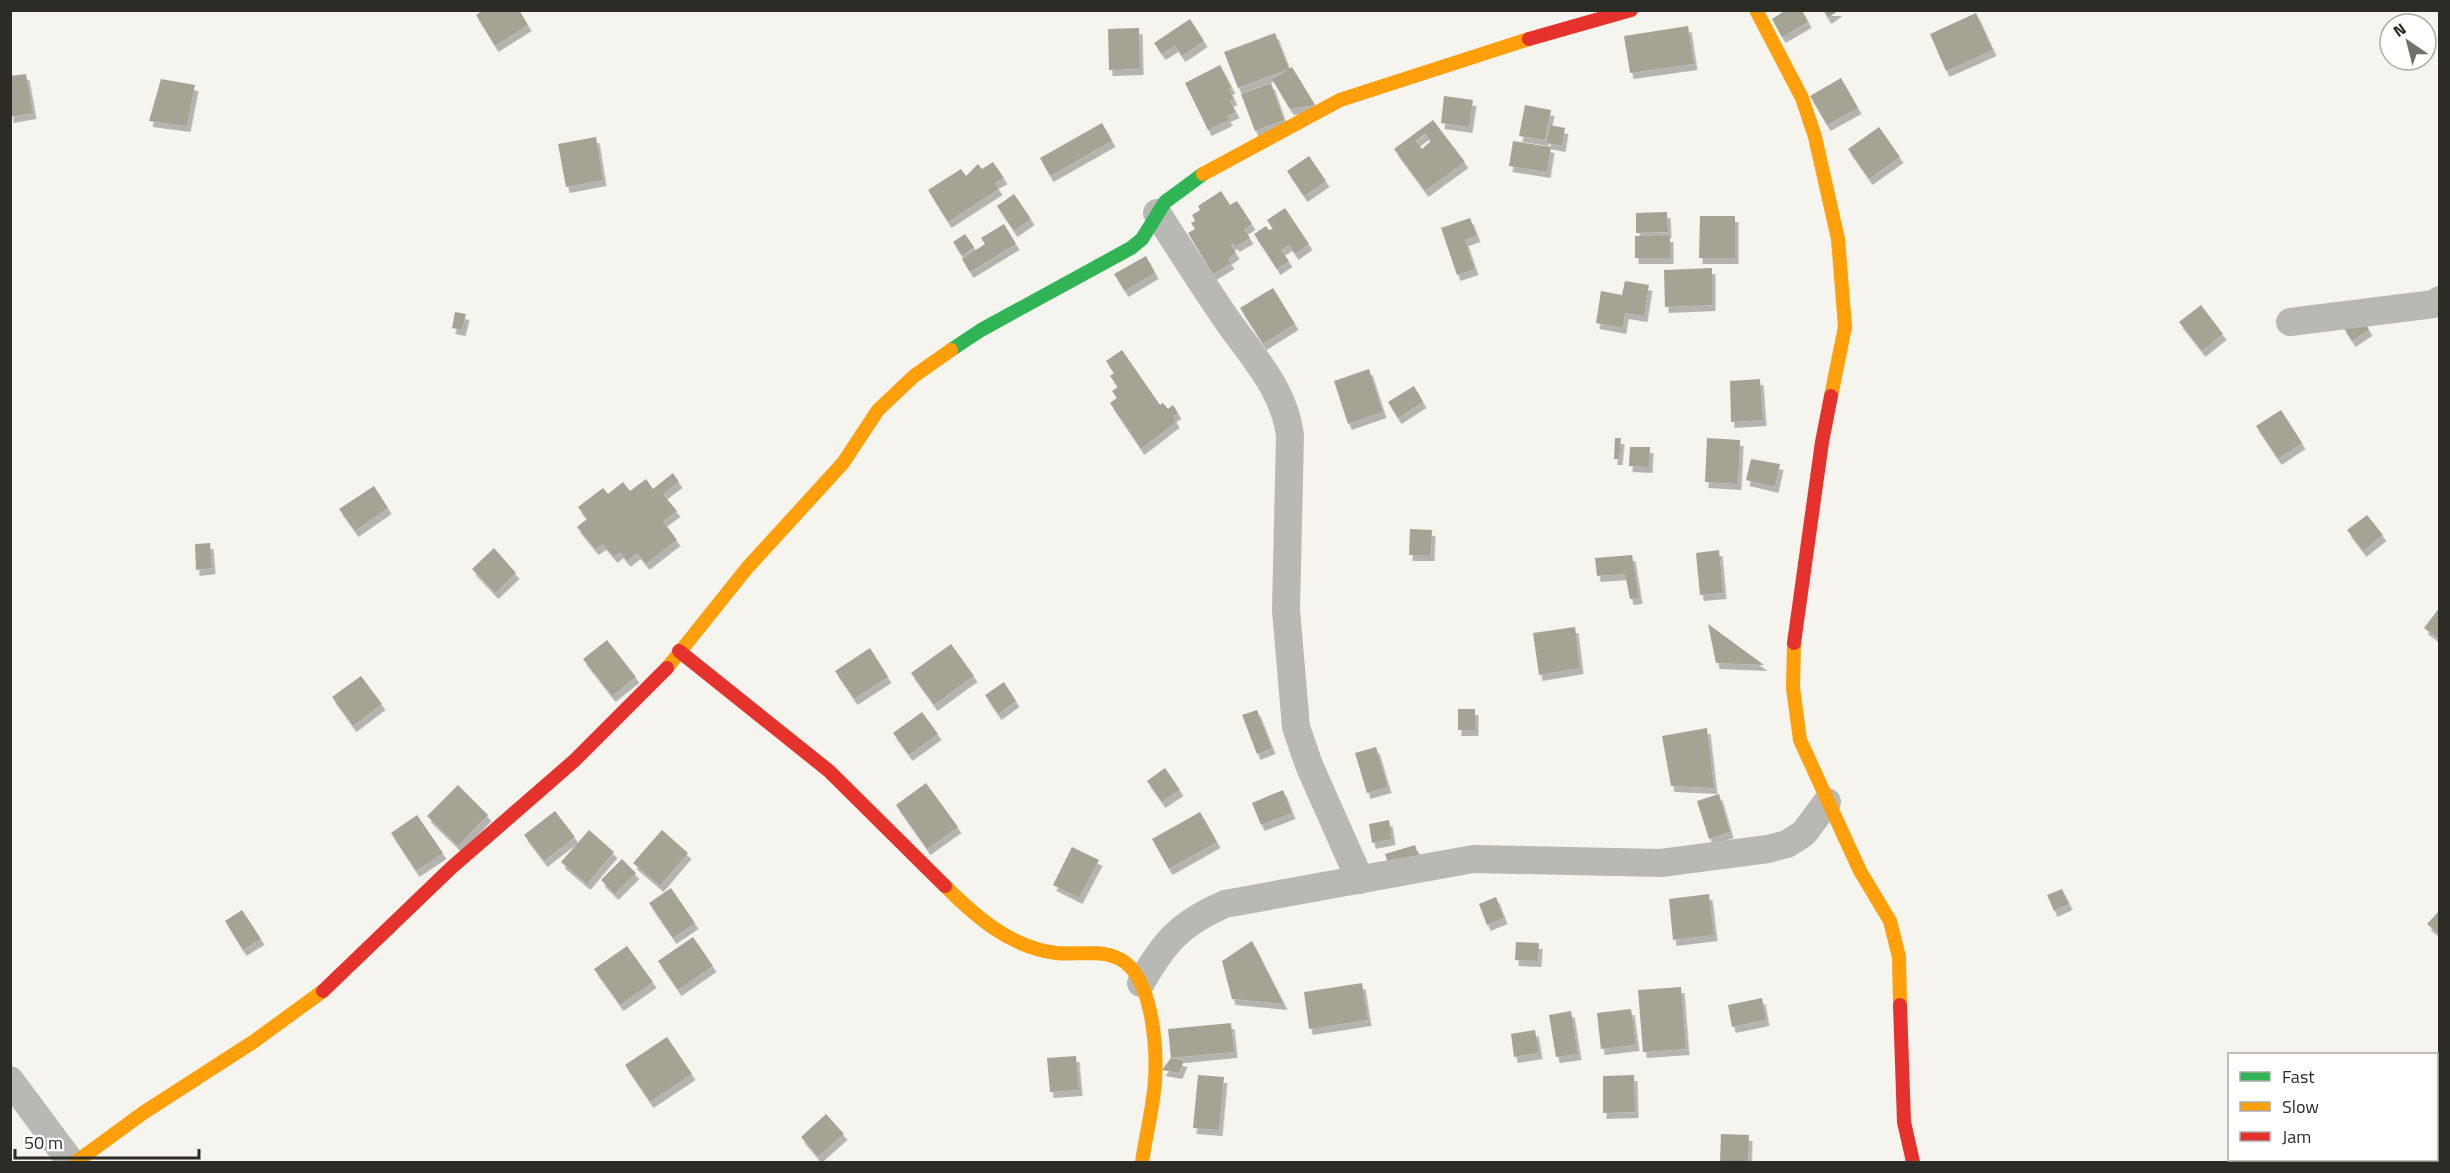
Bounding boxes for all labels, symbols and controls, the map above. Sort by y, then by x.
north arrow [2378,12,2438,72]
text: N [2388,17,2411,43]
legend [2228,1053,2438,1161]
text: Fast [2282,1063,2315,1090]
text: Slow [2282,1093,2319,1120]
scale bar [15,1122,200,1160]
text: Jam [2282,1123,2311,1150]
text: 50 m [24,1129,63,1156]

